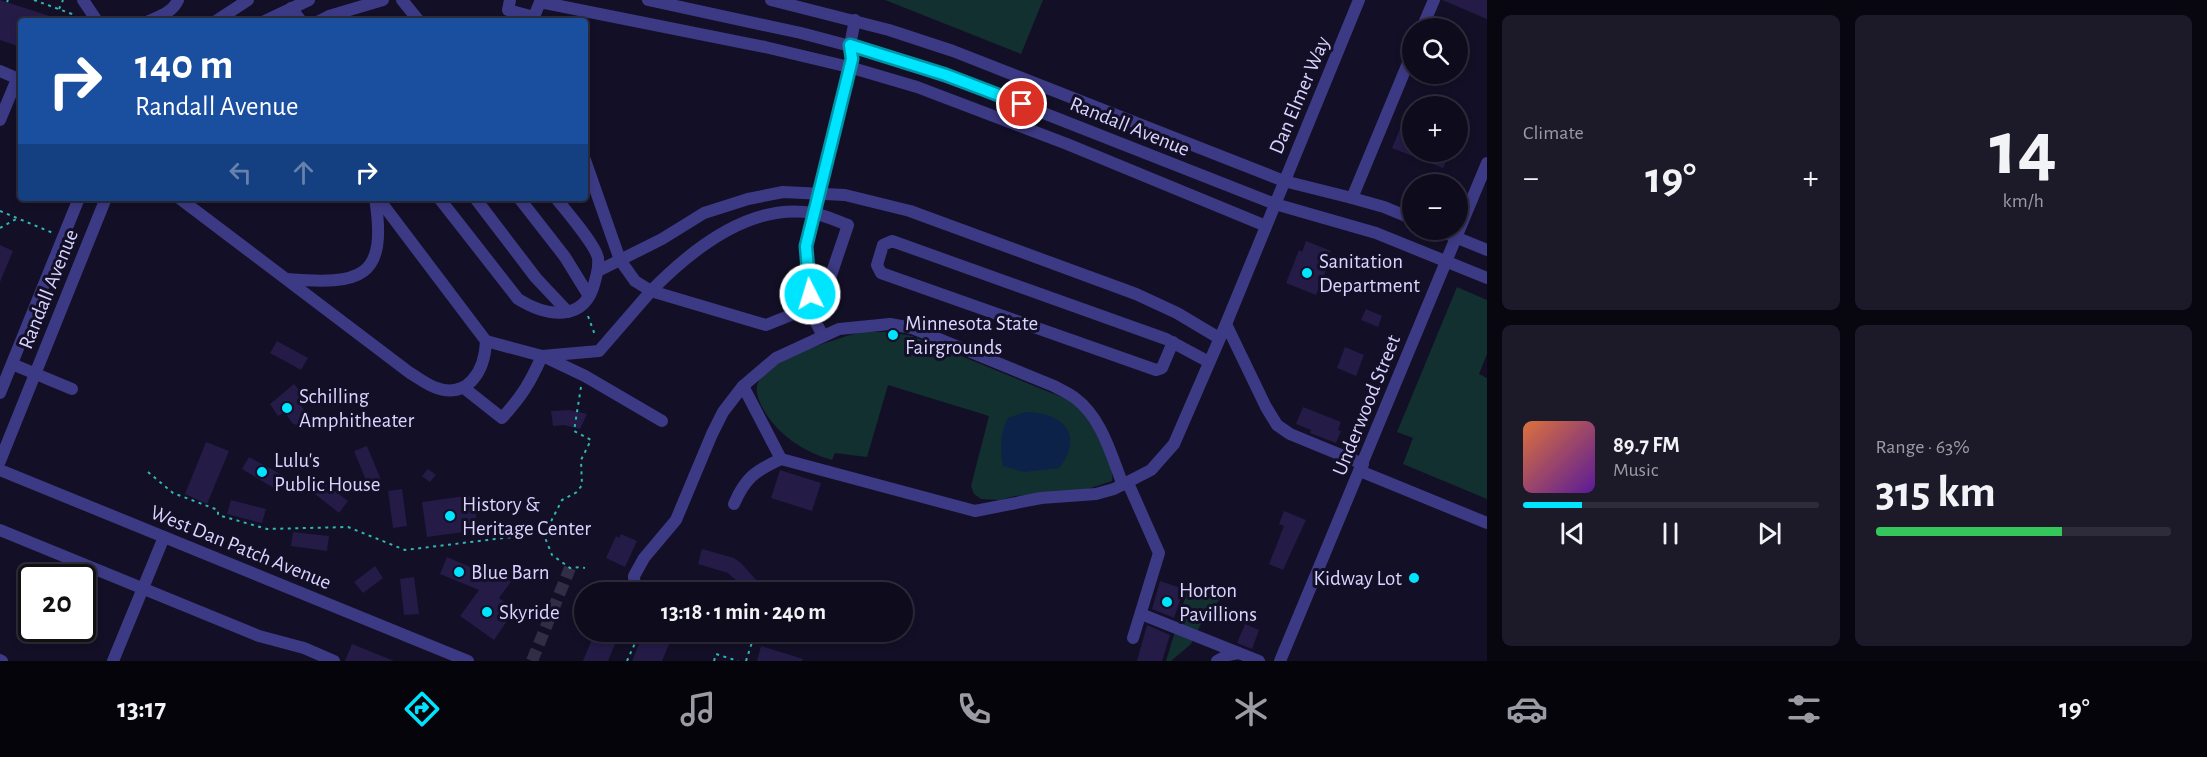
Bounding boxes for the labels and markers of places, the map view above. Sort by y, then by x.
pin [996,78,1047,129]
place label: Sanitation Department [1319,251,1420,296]
marker: Sanitation Department [1300,266,1314,280]
place label: Minnesota State Fairgrounds [905,313,1038,358]
marker: Minnesota State Fairgrounds [886,328,900,342]
place label: Schilling Amphitheater [299,386,415,431]
marker: Schilling Amphitheater [280,401,294,415]
place label: Lulu's Public House [274,450,380,495]
marker: Lulu's Public House [255,465,269,479]
place label: History & Heritage Center [462,494,591,539]
marker: History & Heritage Center [443,509,457,523]
place label: Blue Barn [471,562,550,583]
marker: Blue Barn [452,565,466,579]
place label: Kidway Lot [1313,568,1402,589]
marker: Kidway Lot [1407,571,1421,585]
place label: Horton Pavillions [1179,580,1257,625]
marker: Horton Pavillions [1160,595,1174,609]
place label: Skyride [499,602,560,623]
marker: Skyride [480,605,494,619]

